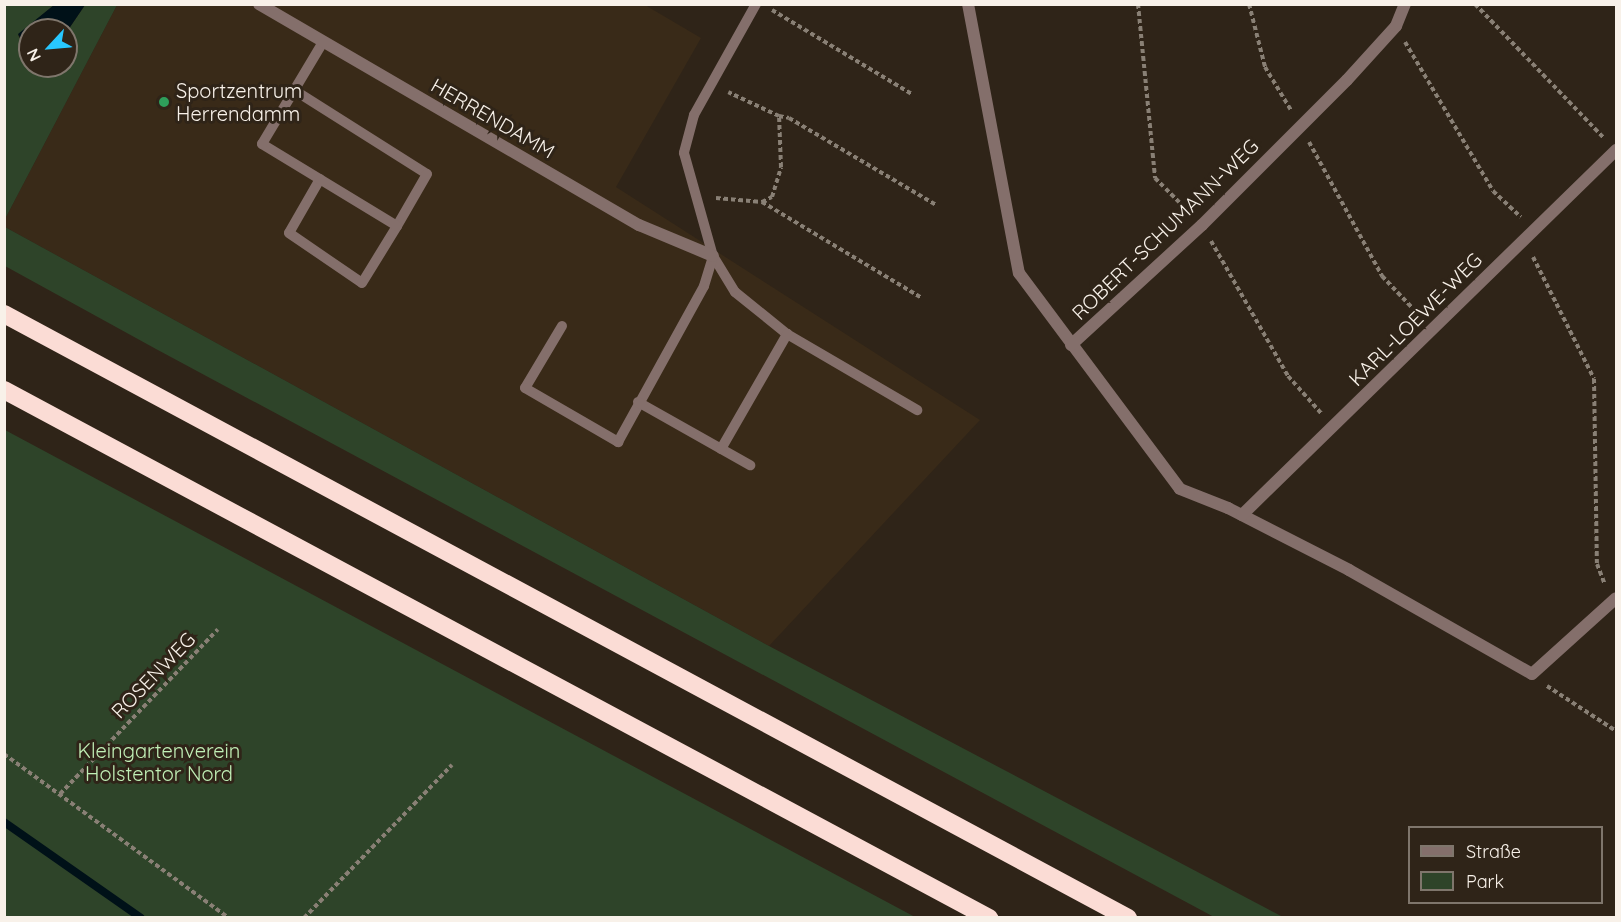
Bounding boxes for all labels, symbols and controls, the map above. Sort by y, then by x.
north arrow [18,18,78,78]
text: N [22,45,45,65]
street label: HERRENDAMM [427,73,559,163]
place label: Sportzentrum Herrendamm [176,78,302,125]
marker: Sportzentrum Herrendamm [157,95,171,109]
street label: ROBERT-SCHUMANN-WEG [1067,134,1263,324]
street label: KARL-LOEWE-WEG [1343,247,1487,391]
street label: ROSENWEG [106,627,200,723]
park label: Kleingartenverein Holstentor Nord [78,739,240,786]
legend [1408,826,1603,904]
text: Straße [1466,840,1521,863]
text: Park [1466,870,1504,893]

